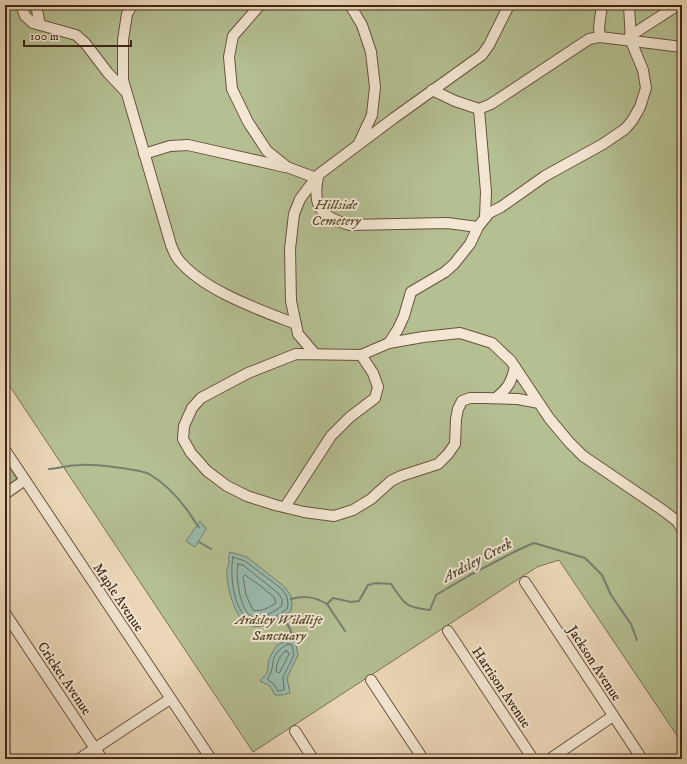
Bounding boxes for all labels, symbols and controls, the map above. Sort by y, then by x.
scale bar [24,22,131,48]
text: 100 m [30,29,59,44]
park label: Hillside Cemetery [312,196,362,230]
water label: Ardsley Creek [437,534,516,588]
street label: Maple Avenue [89,560,148,636]
park label: Ardsley Wildlife Sanctuary [234,611,324,645]
street label: Jackson Avenue [562,621,625,705]
street label: Cricket Avenue [33,638,95,719]
street label: Harrison Avenue [467,644,535,732]

